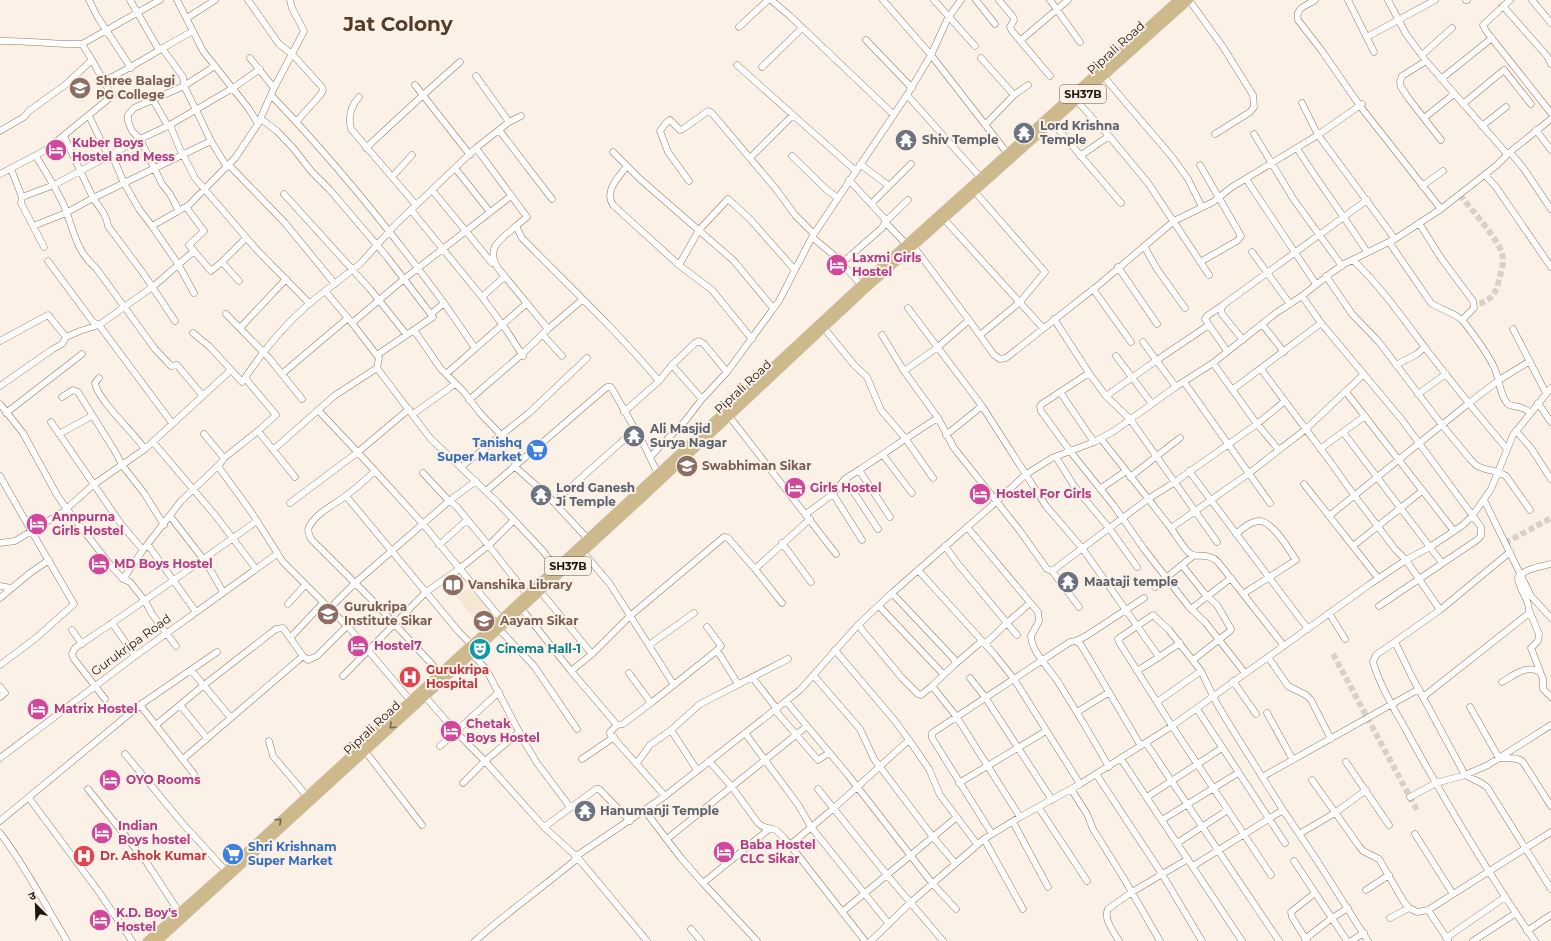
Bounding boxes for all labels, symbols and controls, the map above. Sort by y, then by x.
district label: Jat Colony [342,12,454,36]
street label: Piprali Road [1084,18,1148,77]
place label: Shree Balagi PG College [96,73,175,102]
school or university icon: Shree Balagi PG College [67,75,93,101]
road number: SH37B [1060,85,1106,103]
place label: Lord Krishna Temple [1040,118,1120,147]
temple icon: Lord Krishna Temple [1011,120,1037,146]
temple icon: Shiv Temple [893,127,919,153]
place label: Shiv Temple [922,132,999,147]
place label: Kuber Boys Hostel and Mess [72,135,175,164]
hotel icon: Kuber Boys Hostel and Mess [43,137,69,163]
place label: Laxmi Girls Hostel [852,250,922,279]
hotel icon: Laxmi Girls Hostel [824,252,850,278]
street label: Piprali Road [711,356,774,417]
place label: Ali Masjid Surya Nagar [649,421,727,450]
temple icon: Ali Masjid Surya Nagar [621,423,647,449]
place label: Tanishq Super Market [437,435,523,464]
supermarket icon: Tanishq Super Market [524,437,550,463]
school or university icon: Swabhiman Sikar [674,453,700,479]
place label: Swabhiman Sikar [702,458,811,473]
hotel icon: Girls Hostel [782,475,808,501]
place label: Lord Ganesh Ji Temple [555,480,635,509]
place label: Girls Hostel [810,480,882,495]
hotel icon: Hostel For Girls [967,481,993,507]
temple icon: Lord Ganesh Ji Temple [528,482,554,508]
place label: Hostel For Girls [996,486,1092,501]
place label: Annpurna Girls Hostel [51,509,124,538]
hotel icon: Annpurna Girls Hostel [24,511,50,537]
hotel icon: MD Boys Hostel [86,551,112,577]
place label: MD Boys Hostel [114,556,213,571]
road number: SH37B [545,557,591,575]
temple icon: Maataji temple [1055,569,1081,595]
library icon: Vanshika Library [440,572,466,598]
place label: Maataji temple [1084,574,1178,589]
place label: Vanshika Library [467,577,573,592]
place label: Gurukripa Institute Sikar [344,599,432,628]
school or university icon: Gurukripa Institute Sikar [315,601,341,627]
school or university icon: Aayam Sikar [471,608,497,634]
street label: Gurukripa Road [88,611,174,679]
place label: Aayam Sikar [499,613,578,628]
hotel icon: Hostel7 [345,633,371,659]
theatre icon: Cinema Hall-1 [467,636,493,662]
place label: Hostel7 [374,638,422,653]
place label: Cinema Hall-1 [496,641,581,656]
place label: Gurukripa Hospital [426,662,489,691]
hospital icon: Gurukripa Hospital [397,664,423,690]
hotel icon: Matrix Hostel [25,696,51,722]
street label: Piprali Road [340,697,403,758]
place label: Matrix Hostel [54,701,138,716]
place label: Chetak Boys Hostel [466,716,540,745]
hotel icon: Chetak Boys Hostel [438,718,464,744]
one-way arrow [389,721,397,729]
hotel icon: OYO Rooms [97,767,123,793]
place label: OYO Rooms [126,772,201,787]
temple icon: Hanumanji Temple [572,798,598,824]
place label: Hanumanji Temple [600,803,719,818]
place label: Indian Boys hostel [118,818,190,847]
one-way arrow [274,818,282,825]
hotel icon: Indian Boys hostel [89,820,115,846]
place label: Baba Hostel CLC Sikar [740,837,816,866]
place label: Shri Krishnam Super Market [248,839,337,868]
hotel icon: Baba Hostel CLC Sikar [711,839,737,865]
supermarket icon: Shri Krishnam Super Market [220,841,246,867]
hospital icon: Dr. Ashok Kumar [71,843,97,869]
place label: Dr. Ashok Kumar [100,848,207,863]
north arrow [16,885,56,925]
text: उ [26,888,38,903]
place label: K.D. Boy's Hostel [116,905,178,934]
hotel icon: K.D. Boy's Hostel [87,907,113,933]

